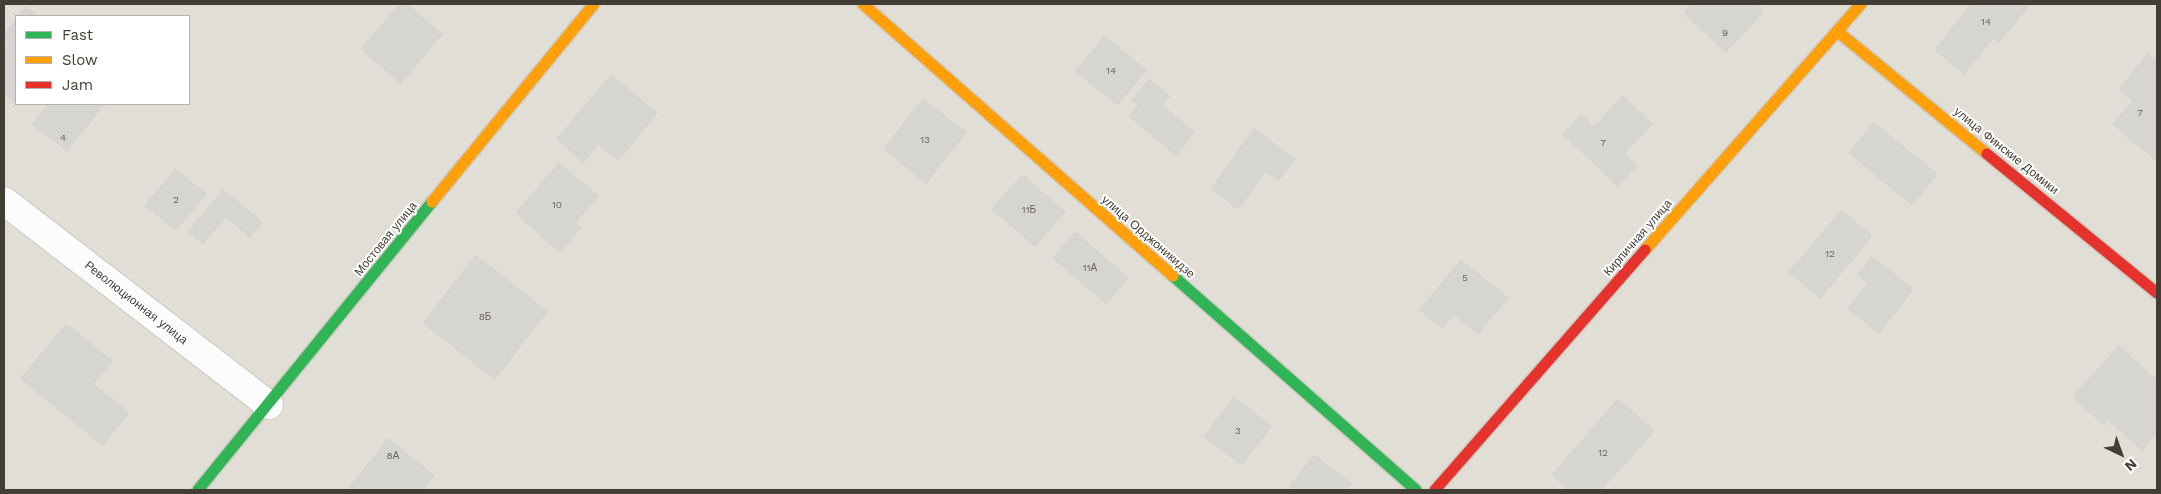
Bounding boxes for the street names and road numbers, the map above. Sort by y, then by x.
street label: улица Финские Домики [1951,104,2061,198]
street label: улица Орджоникидзе [1098,193,1198,281]
street label: Кирпичная улица [1601,197,1675,279]
street label: Мостовая улица [352,199,420,279]
street label: Революционная улица [82,258,190,348]

